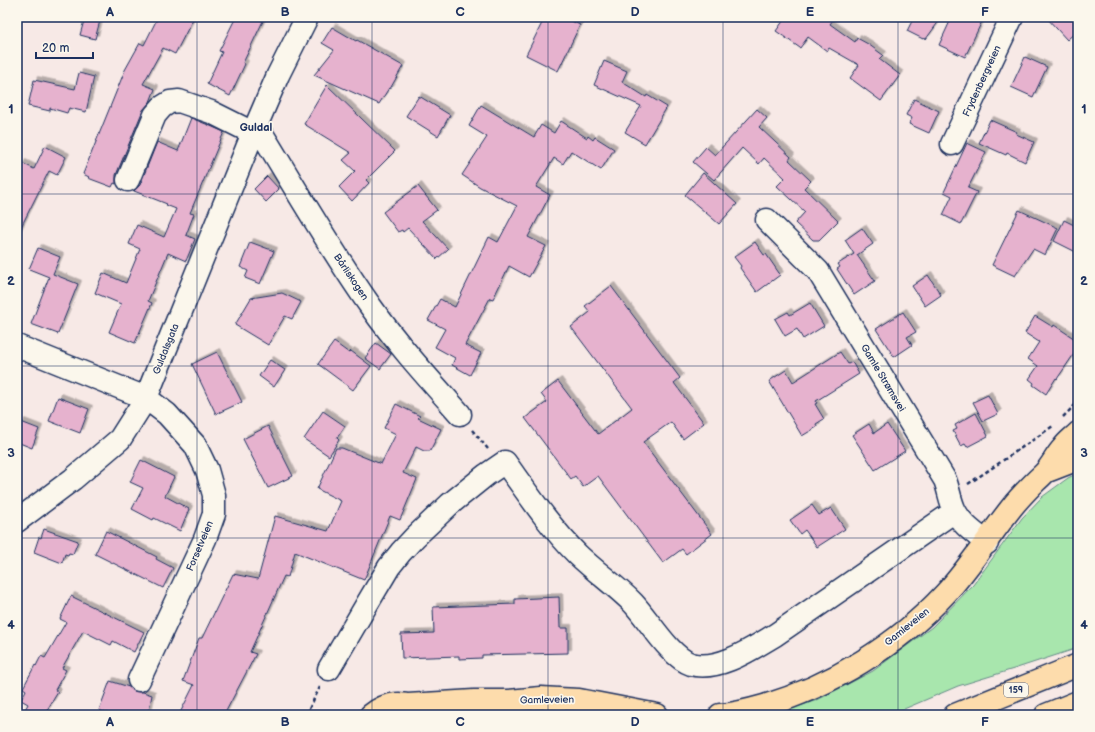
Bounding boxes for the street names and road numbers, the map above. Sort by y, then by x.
street label: Frydenbergveien [960,43,1004,118]
street label: Bårliskogen [331,252,371,303]
street label: Guldalsgata [150,322,182,376]
street label: Gamle Strømsvei [858,342,908,414]
street label: Forsetveien [184,519,216,573]
street label: Gamleveien [882,605,932,649]
road number: 159 [1004,683,1028,697]
street label: Gamleveien [520,694,574,706]

